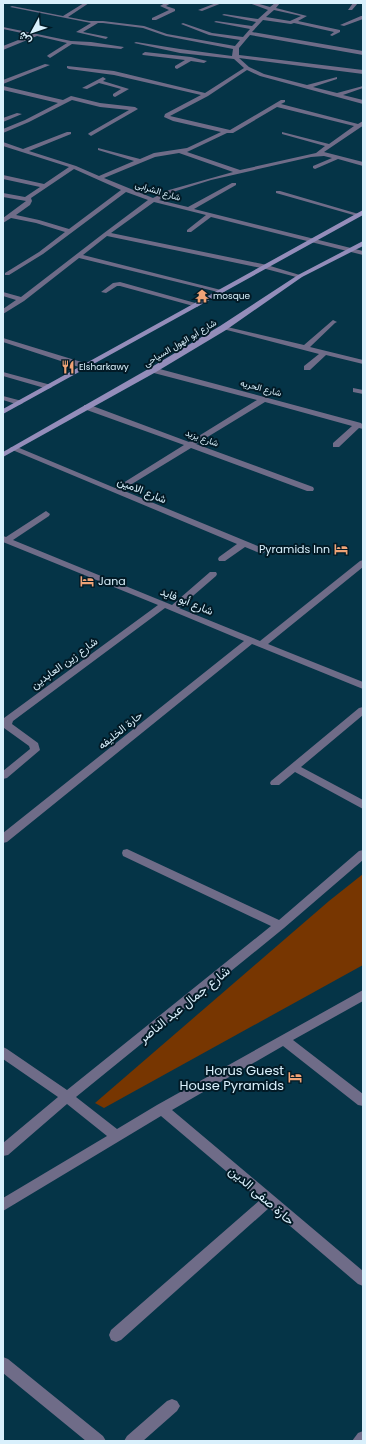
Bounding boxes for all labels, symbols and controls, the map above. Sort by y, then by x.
north arrow [12,12,52,52]
text: ش [14,28,35,49]
street label: شارع الشرابى [134,178,182,204]
temple icon: mosque [194,288,210,304]
place label: mosque [213,290,251,302]
street label: شارع أبو الهول السياحى [141,317,219,369]
restaurant icon: Elsharkawy [60,359,76,375]
place label: Elsharkawy [79,361,129,373]
street label: شارع الحريه [239,377,283,399]
street label: شارع يزيد [184,426,220,450]
street label: شارع الامين [115,473,169,507]
place label: Pyramids Inn [259,541,330,557]
hotel icon: Pyramids Inn [333,541,349,557]
hotel icon: Jana [79,573,95,589]
place label: Jana [98,573,126,589]
street label: شارع أبو فايد [158,583,216,619]
street label: شارع زين العابدين [27,633,101,693]
street label: حارة الخليفه [94,707,146,753]
street label: شارع جمال عبد الناصر [134,961,234,1048]
place label: Horus Guest House Pyramids [179,1061,284,1095]
hotel icon: Horus Guest House Pyramids [287,1069,303,1085]
street label: حارة صفى الدين [225,1161,299,1230]

